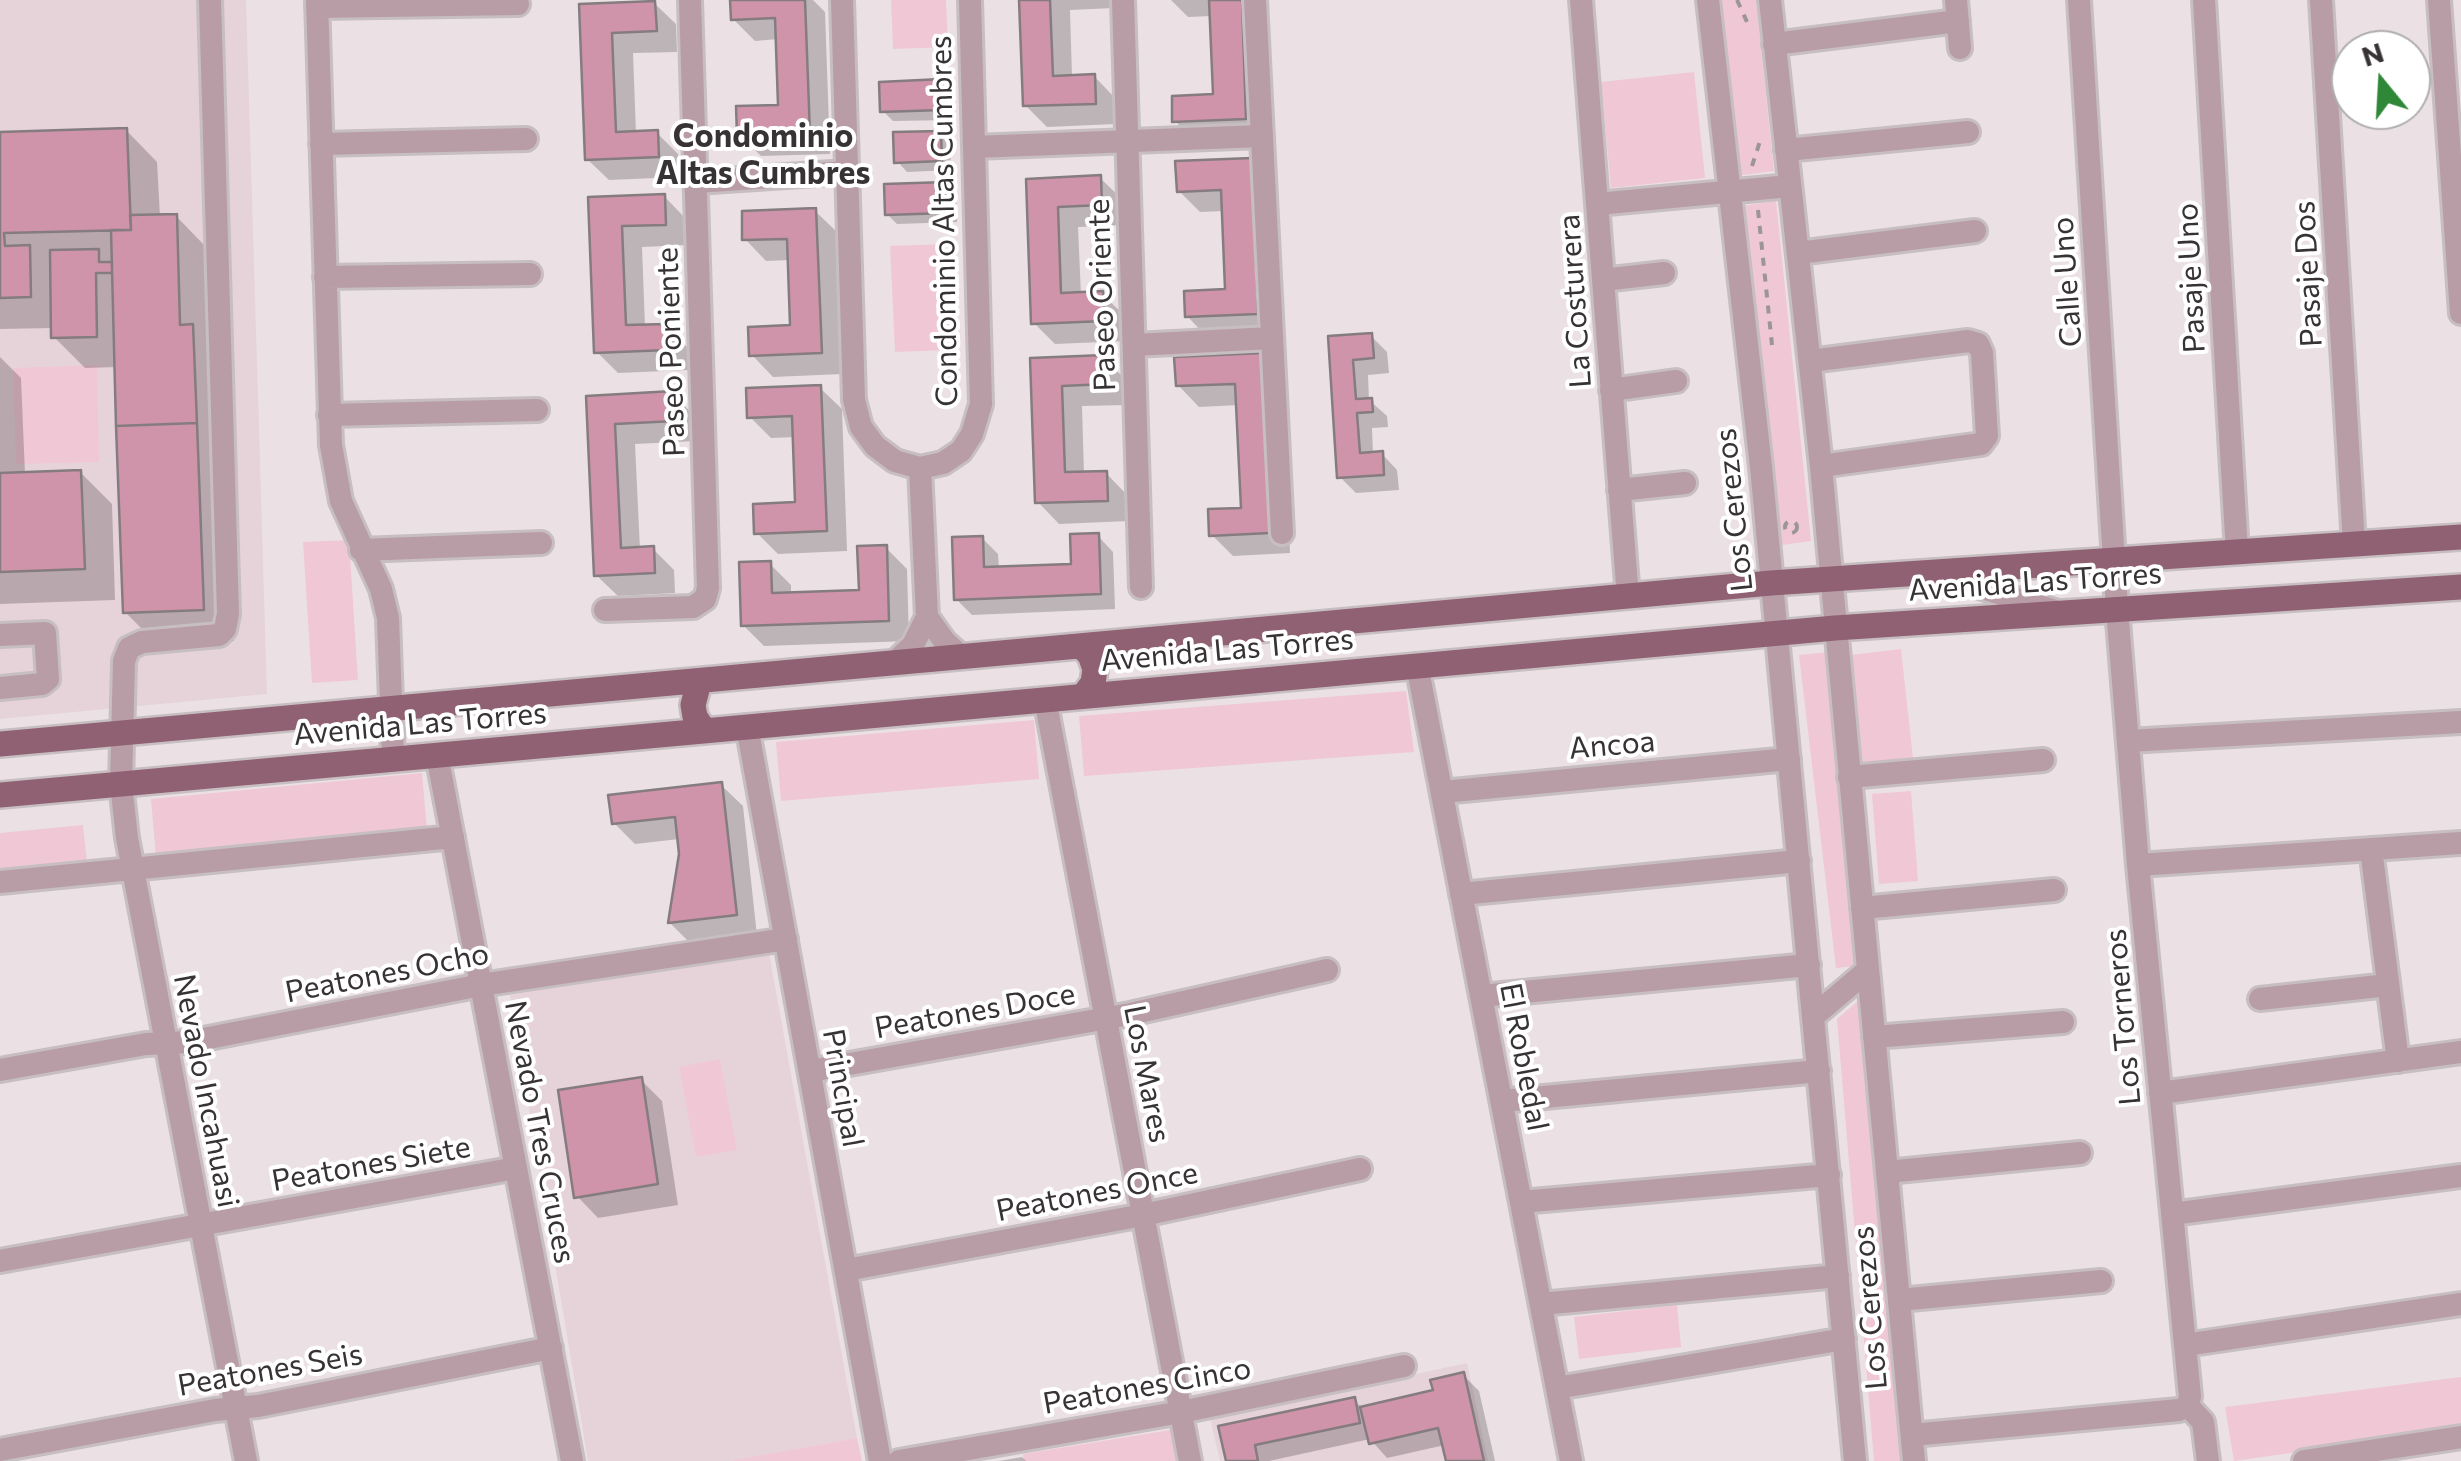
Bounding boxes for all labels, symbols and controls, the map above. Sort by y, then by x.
north arrow [2331,30,2431,130]
text: N [2357,34,2388,73]
street label: Condominio Altas Cumbres [923,35,965,407]
district label: Condominio Altas Cumbres [656,117,870,192]
street label: Paseo Oriente [1081,198,1123,392]
street label: Pasaje Dos [2286,200,2330,348]
street label: Pasaje Uno [2169,202,2213,354]
street label: La Costurera [1551,213,1599,389]
street label: Calle Uno [2045,216,2089,348]
street label: Paseo Poniente [649,247,693,457]
street label: Los Cerezos [1708,427,1760,593]
street label: Avenida Las Torres [1907,555,2163,609]
street label: Avenida Las Torres [1099,621,1355,679]
street label: Avenida Las Torres [292,695,548,753]
street label: Ancoa [1567,723,1657,767]
street label: Los Torneros [2097,927,2149,1107]
street label: Peatones Ocho [282,936,492,1010]
street label: Nevado Incahuasi [166,971,246,1211]
street label: Peatones Doce [872,976,1078,1046]
street label: El Robledal [1492,980,1556,1134]
street label: Nevado Tres Cruces [497,998,583,1266]
street label: Los Mares [1116,1002,1178,1146]
street label: Principal [815,1026,871,1150]
street label: Peatones Siete [269,1129,473,1199]
street label: Peatones Once [993,1155,1201,1229]
street label: Los Cerezos [1845,1225,1895,1391]
street label: Peatones Seis [175,1336,365,1404]
street label: Peatones Cinco [1040,1350,1254,1422]

